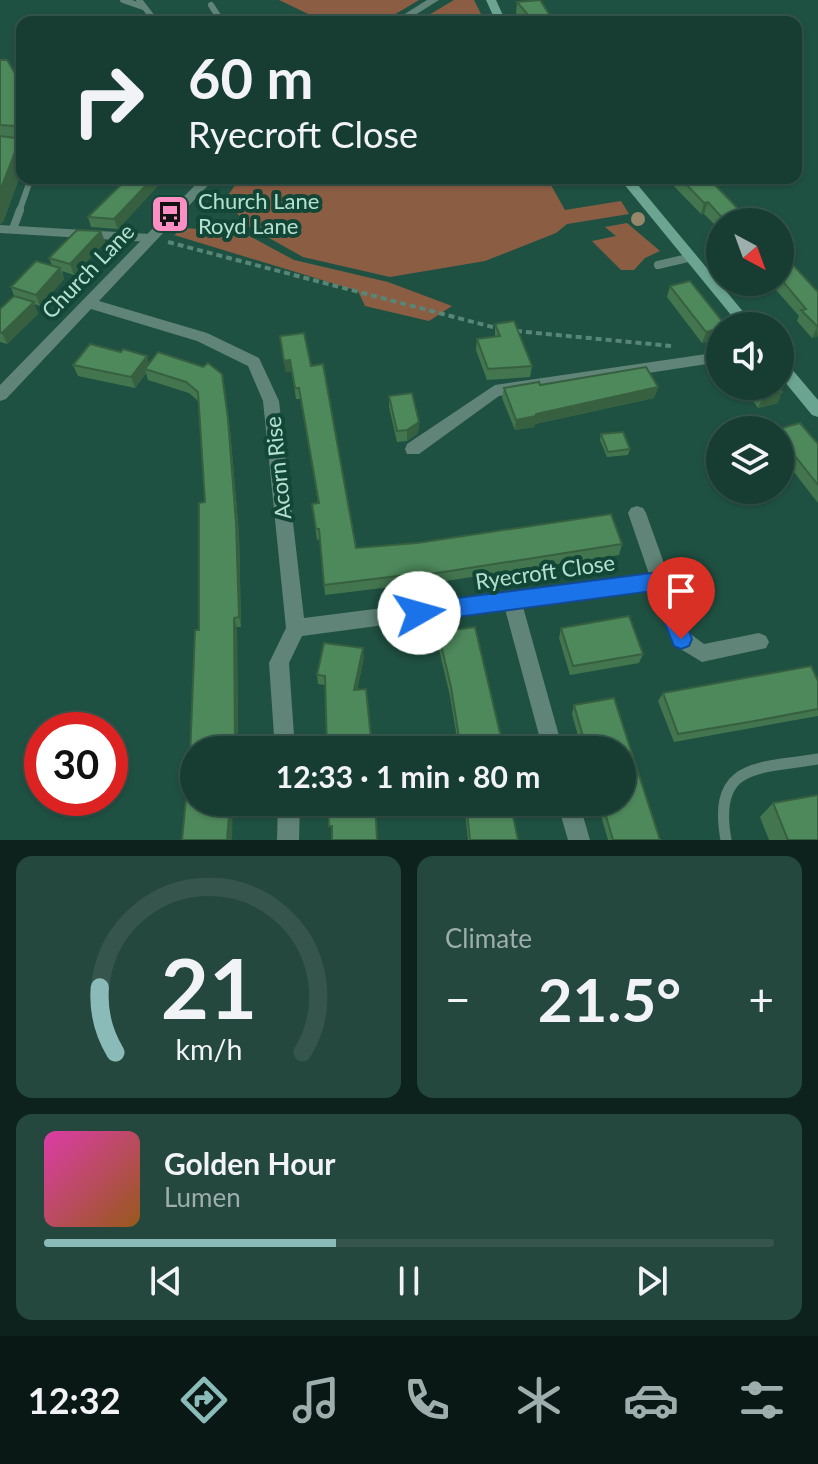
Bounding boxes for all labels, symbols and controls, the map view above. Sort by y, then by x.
text: 60 m [188,44,313,111]
icon: right [56,48,160,152]
text: Ryecroft Close [188,112,418,156]
place label: Church Lane Royd Lane [198,187,319,239]
bus stop icon: Church Lane Royd Lane [149,193,191,235]
north arrow [706,208,794,296]
map controls [706,208,794,504]
street label: Church Lane [36,218,139,324]
button: sound [706,312,794,400]
street label: Acorn Rise [259,415,296,521]
button: layers [706,416,794,504]
street label: Ryecroft Close [473,548,616,595]
pin [647,557,715,639]
icon: arrive [659,569,703,613]
position arrow [377,571,461,655]
speed limit sign: 30 [24,712,128,816]
text: 12:33 · 1 min · 80 m [276,758,540,794]
text: Climate [445,922,532,954]
text: 21 [160,937,257,1037]
text: 21.5° [538,963,681,1035]
text: − [445,973,471,1025]
text: + [748,973,774,1025]
text: km/h [175,1032,242,1066]
text: Golden Hour [164,1145,336,1181]
text: Lumen [164,1181,241,1213]
icon: previous [144,1259,188,1303]
icon: pause [387,1259,431,1303]
icon: next [630,1259,674,1303]
icon: directions [176,1372,232,1428]
icon: music [288,1372,344,1428]
icon: phone [399,1372,455,1428]
icon: climate [511,1372,567,1428]
icon: car [623,1372,679,1428]
icon: filters [734,1372,790,1428]
text: 12:32 [28,1378,121,1422]

